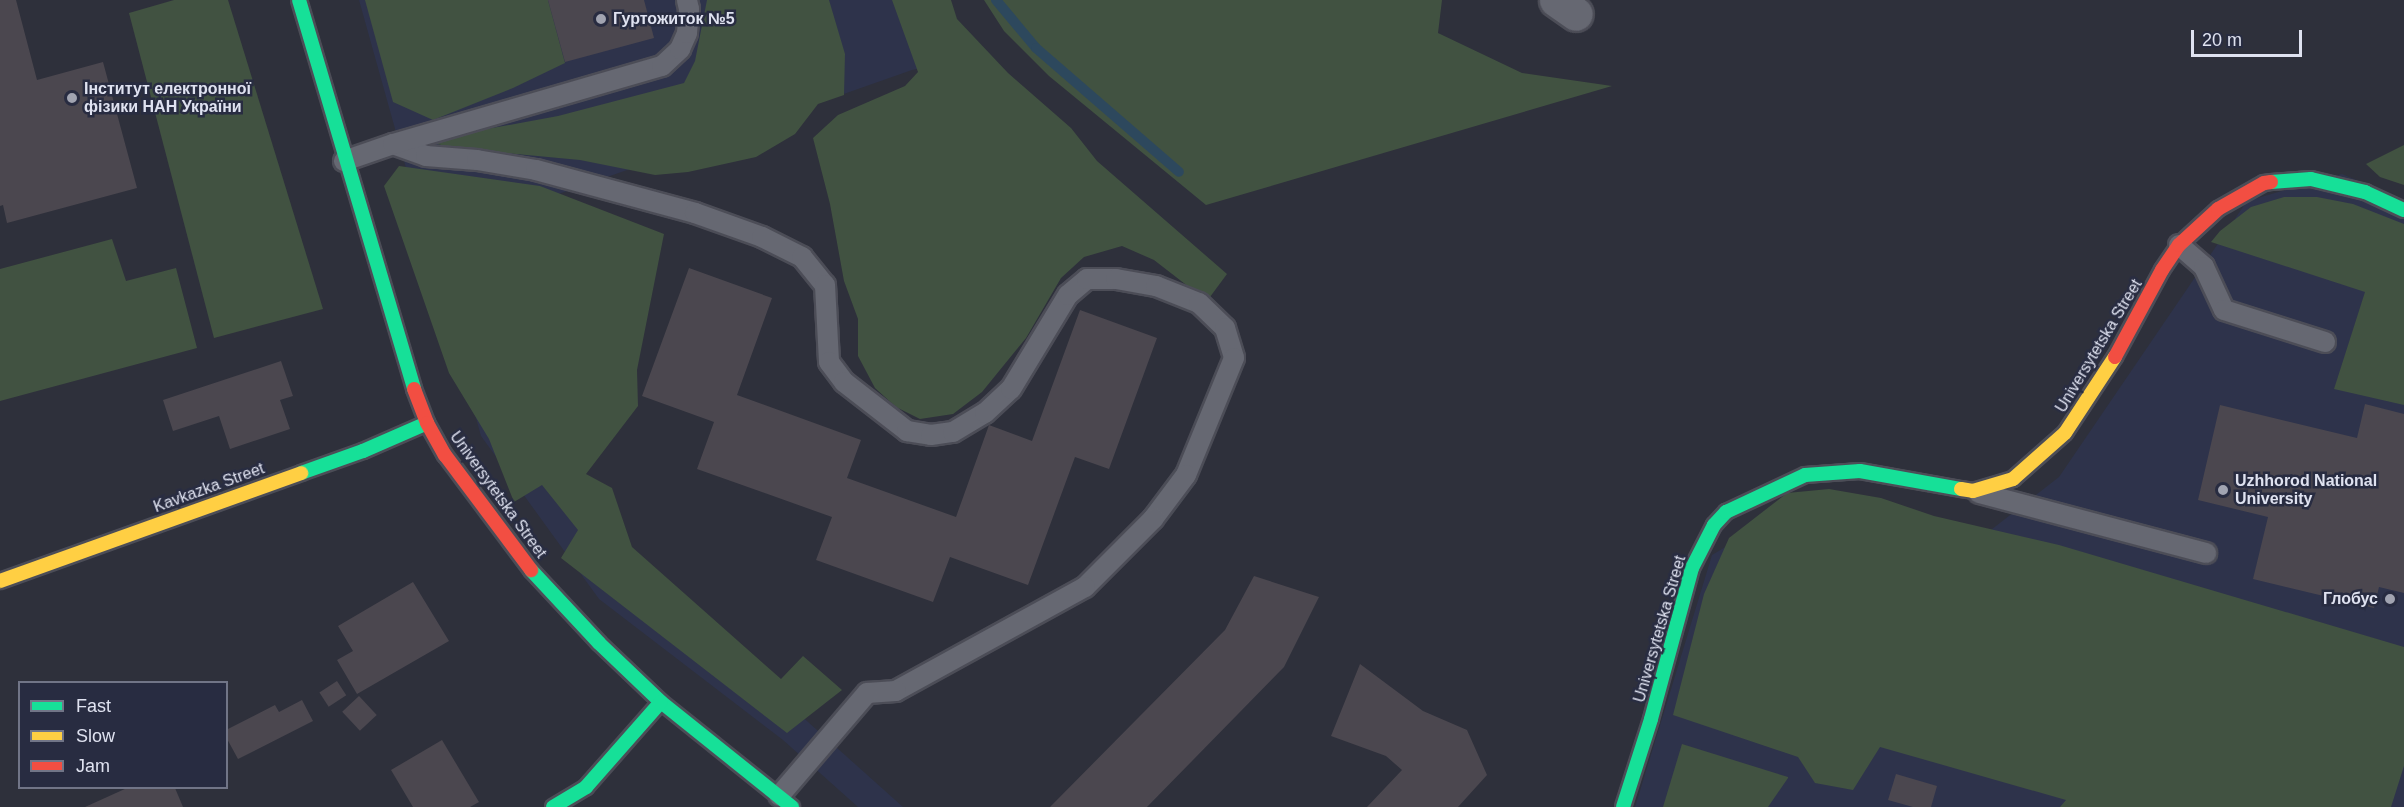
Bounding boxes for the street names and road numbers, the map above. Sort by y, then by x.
street label: Universytetska Street [2052,276,2146,416]
street label: Universytetska Street [446,428,550,562]
street label: Kavkazka Street [151,459,267,517]
street label: Universytetska Street [1630,553,1690,705]

